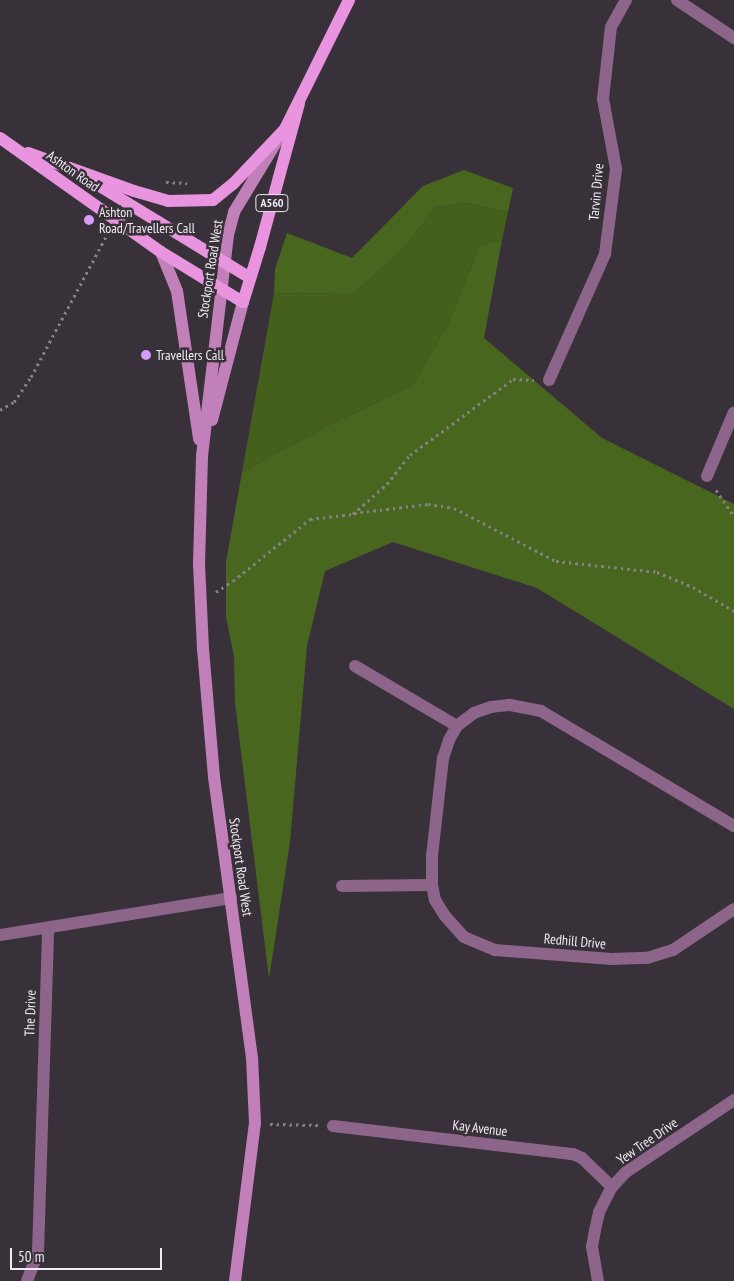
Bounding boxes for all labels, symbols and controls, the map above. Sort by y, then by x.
street label: Ashton Road [43,147,103,195]
street label: Tarvin Drive [585,163,607,221]
road number: A560 [254,194,290,212]
place label: Ashton Road/Travellers Call [99,204,195,236]
marker: Ashton Road/Travellers Call [83,214,95,226]
street label: Stockport Road West [194,219,226,319]
place label: Travellers Call [156,347,224,363]
marker: Travellers Call [140,349,152,361]
street label: Stockport Road West [226,817,256,917]
street label: Redhill Drive [543,930,607,952]
street label: The Drive [21,989,39,1037]
street label: Yew Tree Drive [613,1114,681,1168]
street label: Kay Avenue [451,1116,509,1140]
scale bar [12,1238,165,1270]
text: 50 m [18,1247,44,1266]

